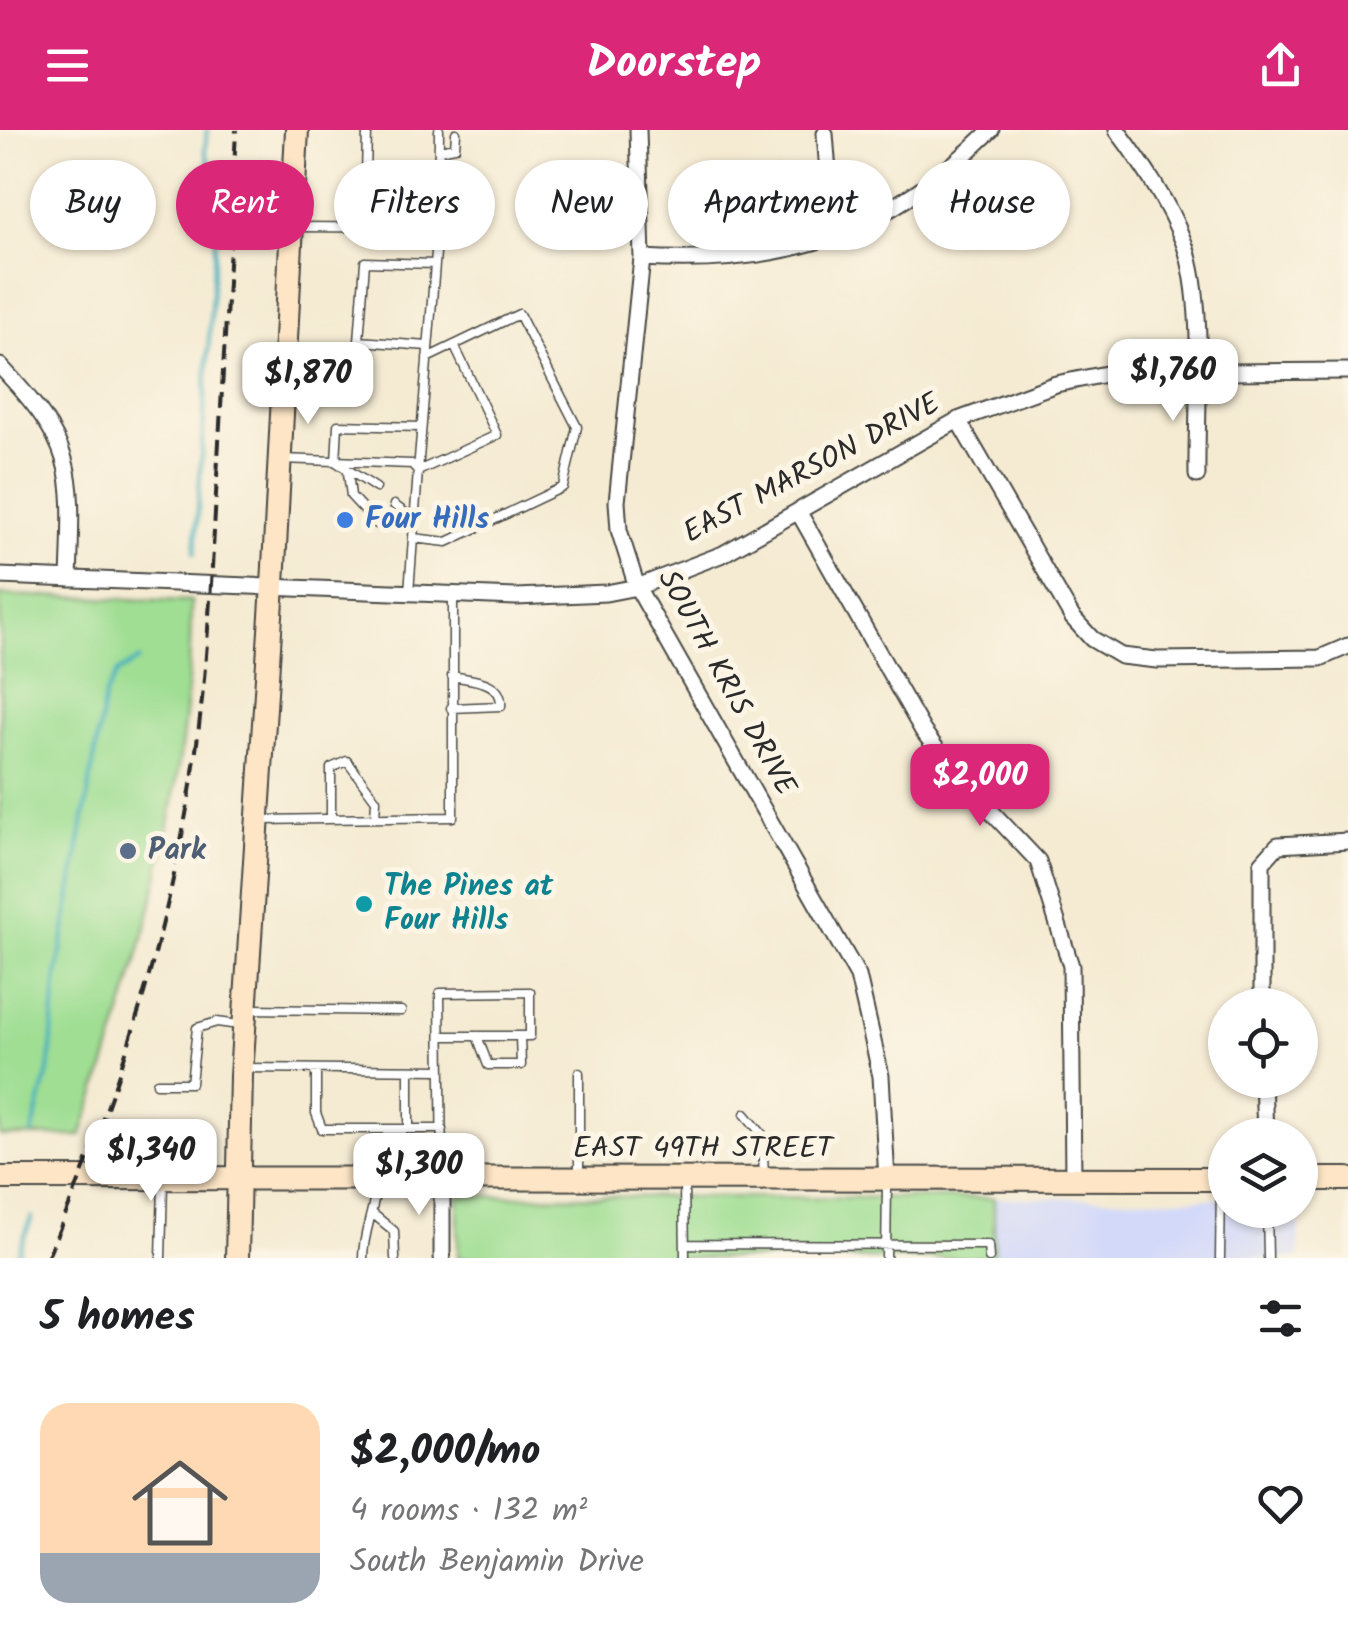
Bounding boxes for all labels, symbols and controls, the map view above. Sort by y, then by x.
text: Doorstep [587,29,761,101]
icon: menu [40,38,95,93]
icon: share [1253,38,1308,93]
chip: Buy [30,160,156,250]
chip: Rent [176,160,314,250]
chip: Filters [334,160,495,250]
chip: New [515,160,648,250]
chip: Apartment [668,160,893,250]
chip: House [913,160,1070,250]
pin: $1,760 [1092,339,1254,424]
pin: $1,870 [227,342,389,427]
text: $1,760 [1130,346,1216,397]
text: $1,870 [264,349,352,400]
street label: EAST MARSON DRIVE [675,380,951,557]
place label: Four Hills [365,496,489,544]
marker: Four Hills [334,509,356,531]
street label: SOUTH KRIS DRIVE [644,561,809,806]
pin: $2,000 [899,744,1061,829]
text: $2,000 [932,751,1028,802]
place label: Park [148,827,207,875]
marker: Park [117,840,139,862]
place label: The Pines at Four Hills [384,863,554,945]
marker: The Pines at Four Hills [353,893,375,915]
map controls [1208,988,1318,1228]
button: locate [1208,988,1318,1098]
button: layers [1208,1118,1318,1228]
pin: $1,340 [70,1119,232,1204]
street label: EAST 49TH STREET [573,1125,836,1173]
text: $1,340 [107,1126,195,1177]
pin: $1,300 [338,1133,500,1218]
text: $1,300 [375,1140,463,1191]
text: 5 homes [40,1285,195,1352]
icon: filters [1253,1291,1308,1346]
text: $2,000/mo [350,1419,540,1486]
icon: home [120,1443,240,1563]
icon: heart [1253,1476,1308,1531]
text: 4 rooms · 132 m² [350,1486,587,1537]
text: South Benjamin Drive [350,1537,644,1588]

